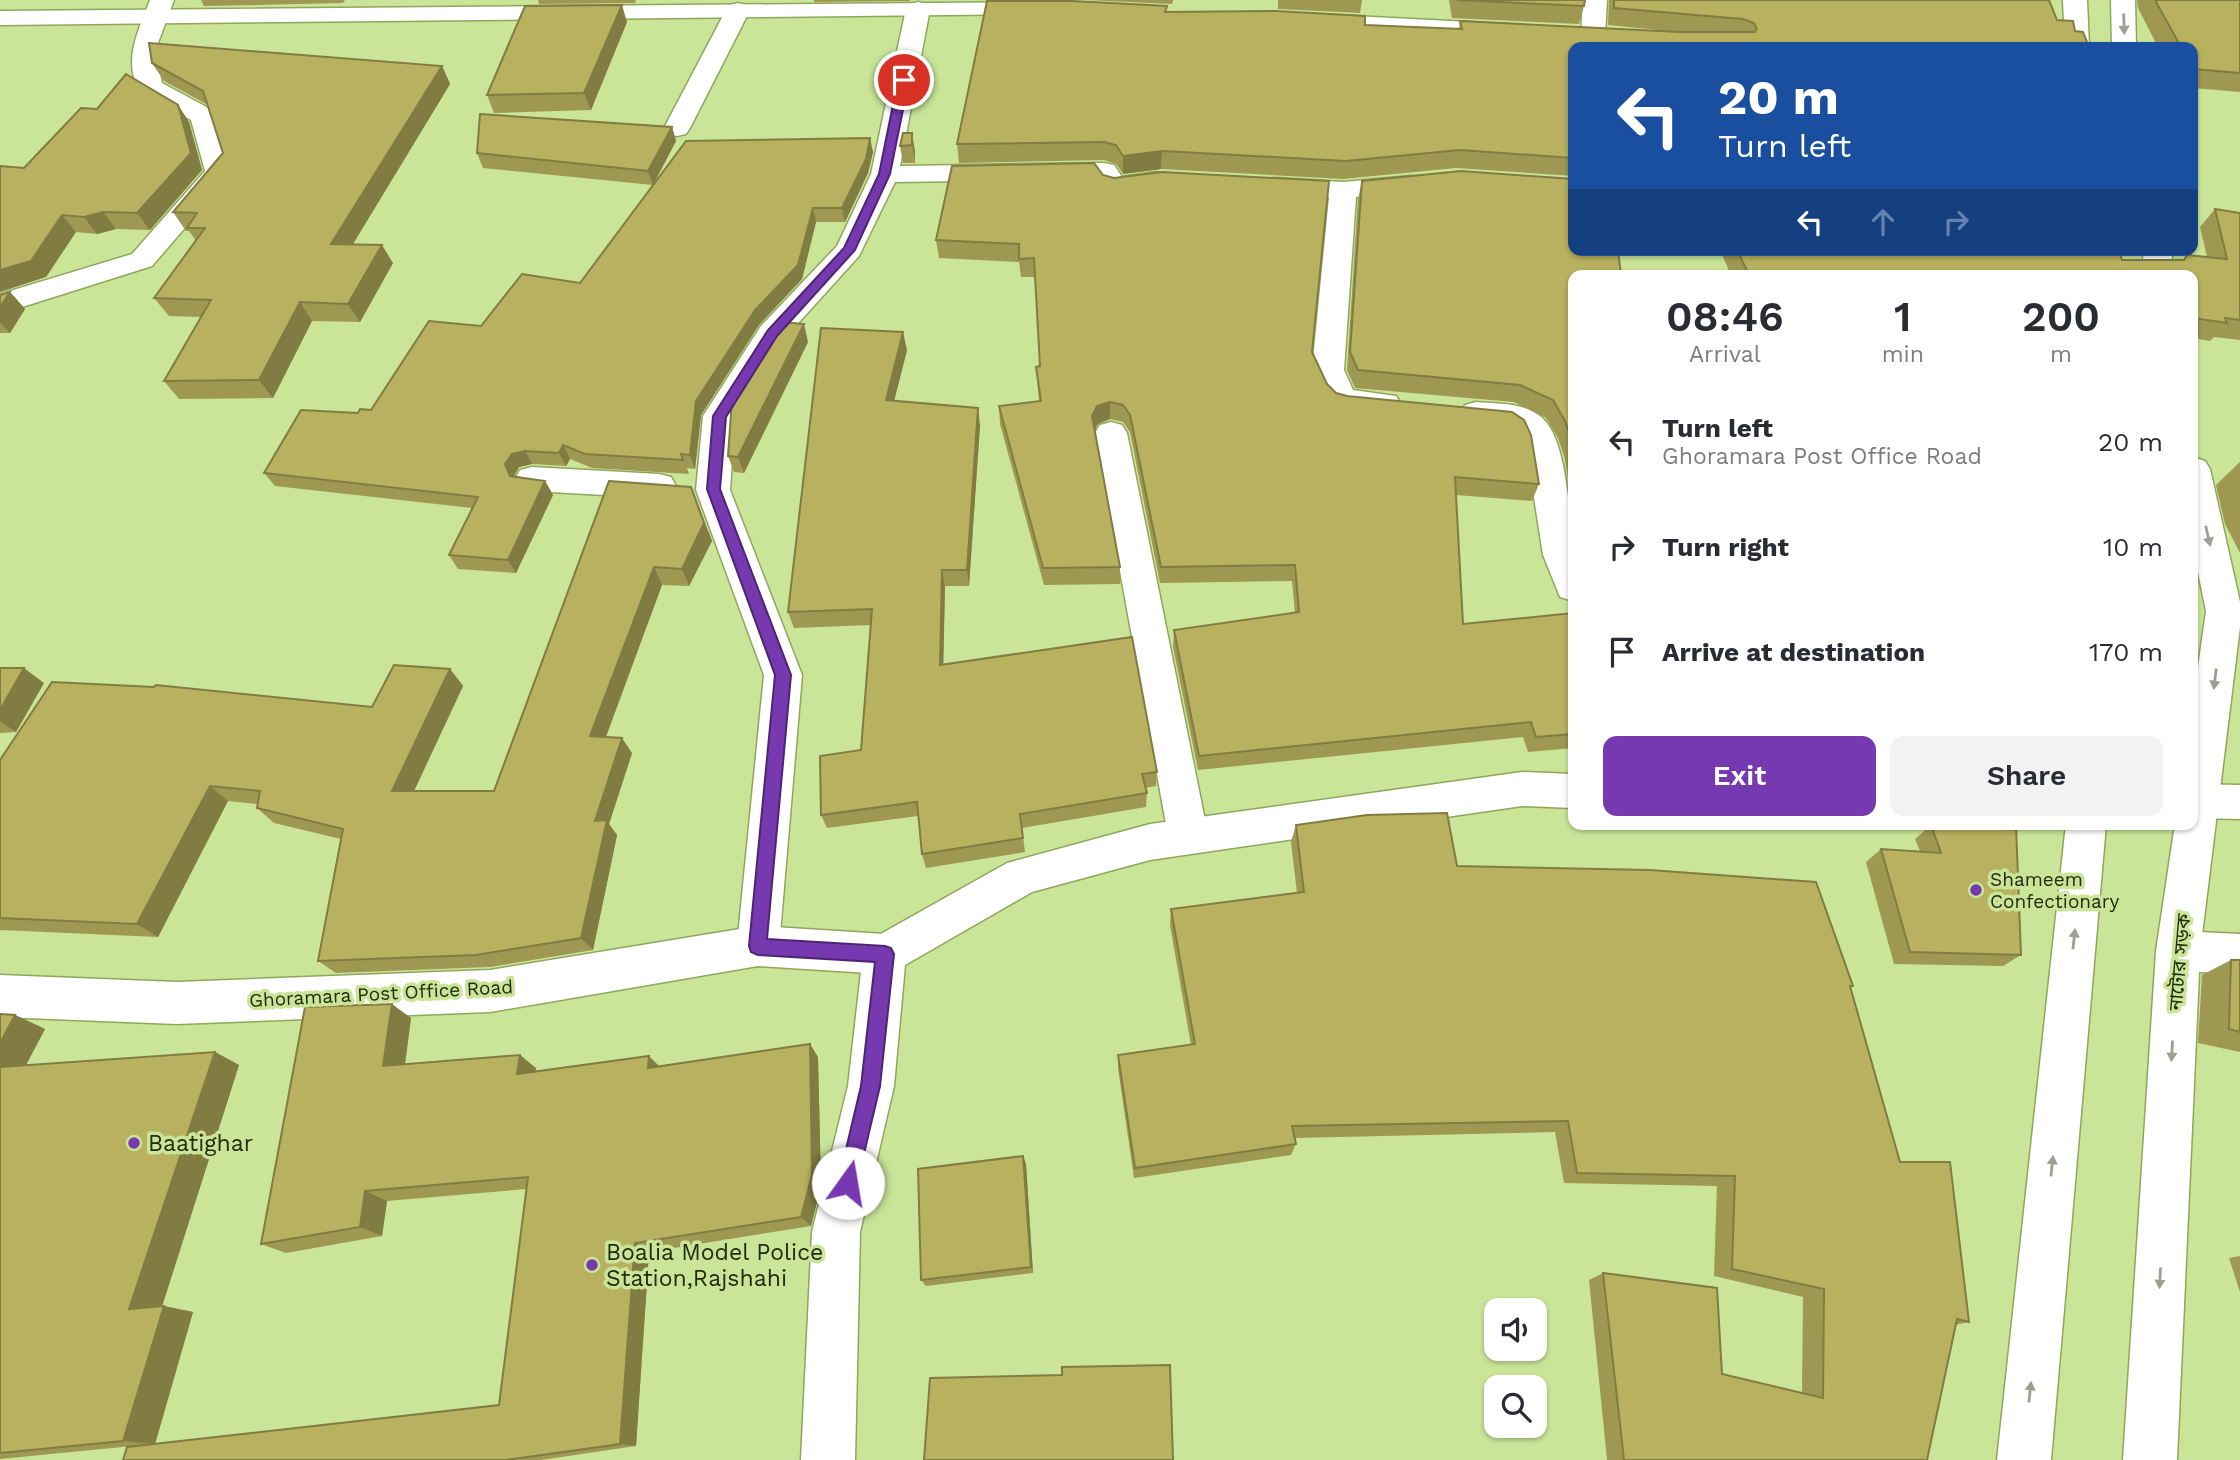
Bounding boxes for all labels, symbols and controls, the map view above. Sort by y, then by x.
one-way arrow [2118,13,2129,35]
pin [874,50,934,110]
icon: arrive [885,61,923,99]
text: 20 m [1718,68,1839,126]
icon: left [1603,70,1694,161]
text: Turn left [1718,127,1851,165]
icon: left [1791,203,1829,241]
icon: ahead [1864,203,1902,241]
icon: right [1937,203,1975,241]
text: 08:46 [1666,292,1784,341]
text: 1 [1894,292,1912,341]
text: 200 [2022,292,2100,341]
text: Arrival [1689,341,1761,368]
text: min [1882,341,1924,368]
text: m [2050,341,2072,368]
text: Turn left [1662,413,1773,443]
icon: left [1603,423,1641,461]
text: 20 m [2098,427,2163,457]
text: Ghoramara Post Office Road [1662,443,1982,470]
one-way arrow [2202,525,2213,547]
icon: right [1603,528,1641,566]
text: Turn right [1662,532,1789,562]
text: 10 m [2103,532,2163,562]
icon: arrive [1603,633,1641,671]
text: Arrive at destination [1662,637,1925,667]
text: 170 m [2089,637,2163,667]
one-way arrow [2210,668,2221,690]
button: Exit [1603,736,1876,816]
button: Share [1890,736,2163,816]
place label: Shameem Confectionary [1990,868,2120,913]
marker: Shameem Confectionary [1968,882,1984,898]
street label: নাটোর সড়ক [2164,912,2195,1013]
one-way arrow [2069,928,2080,950]
street label: Ghoramara Post Office Road [248,975,514,1012]
one-way arrow [2167,1040,2178,1062]
place label: Baatighar [148,1130,253,1157]
marker: Baatighar [126,1135,142,1151]
position arrow [811,1146,885,1220]
one-way arrow [2047,1154,2058,1176]
place label: Boalia Model Police Station,Rajshahi [606,1239,823,1292]
marker: Boalia Model Police Station,Rajshahi [584,1257,600,1273]
one-way arrow [2154,1267,2165,1289]
map controls [1484,1298,1547,1438]
button: sound [1484,1298,1547,1361]
button: search [1484,1375,1547,1438]
one-way arrow [2025,1381,2036,1403]

